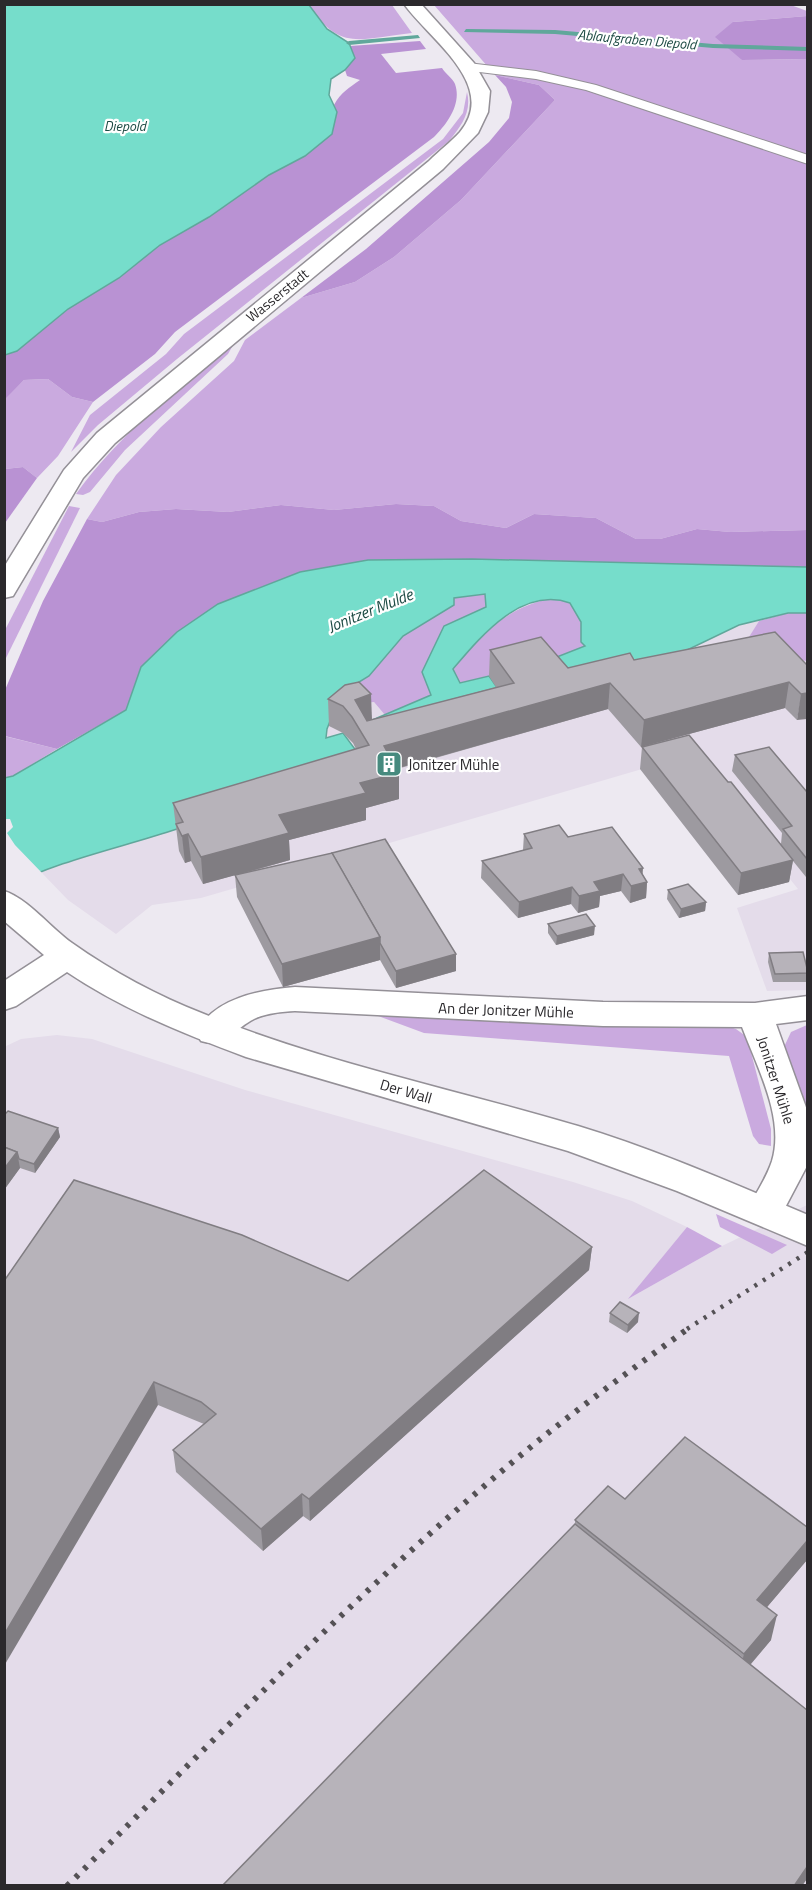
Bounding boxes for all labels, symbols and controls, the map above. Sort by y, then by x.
water label: Ablaufgraben Diepold [577,23,699,55]
water label: Diepold [104,115,148,136]
street label: Wasserstadt [241,263,313,327]
water label: Jonitzer Mulde [324,581,418,638]
building icon: Jonitzer Mühle [374,749,404,779]
place label: Jonitzer Mühle [408,753,499,776]
street label: An der Jonitzer Mühle [438,996,574,1024]
street label: Jonitzer Mühle [751,1033,801,1127]
street label: Der Wall [377,1073,435,1109]

